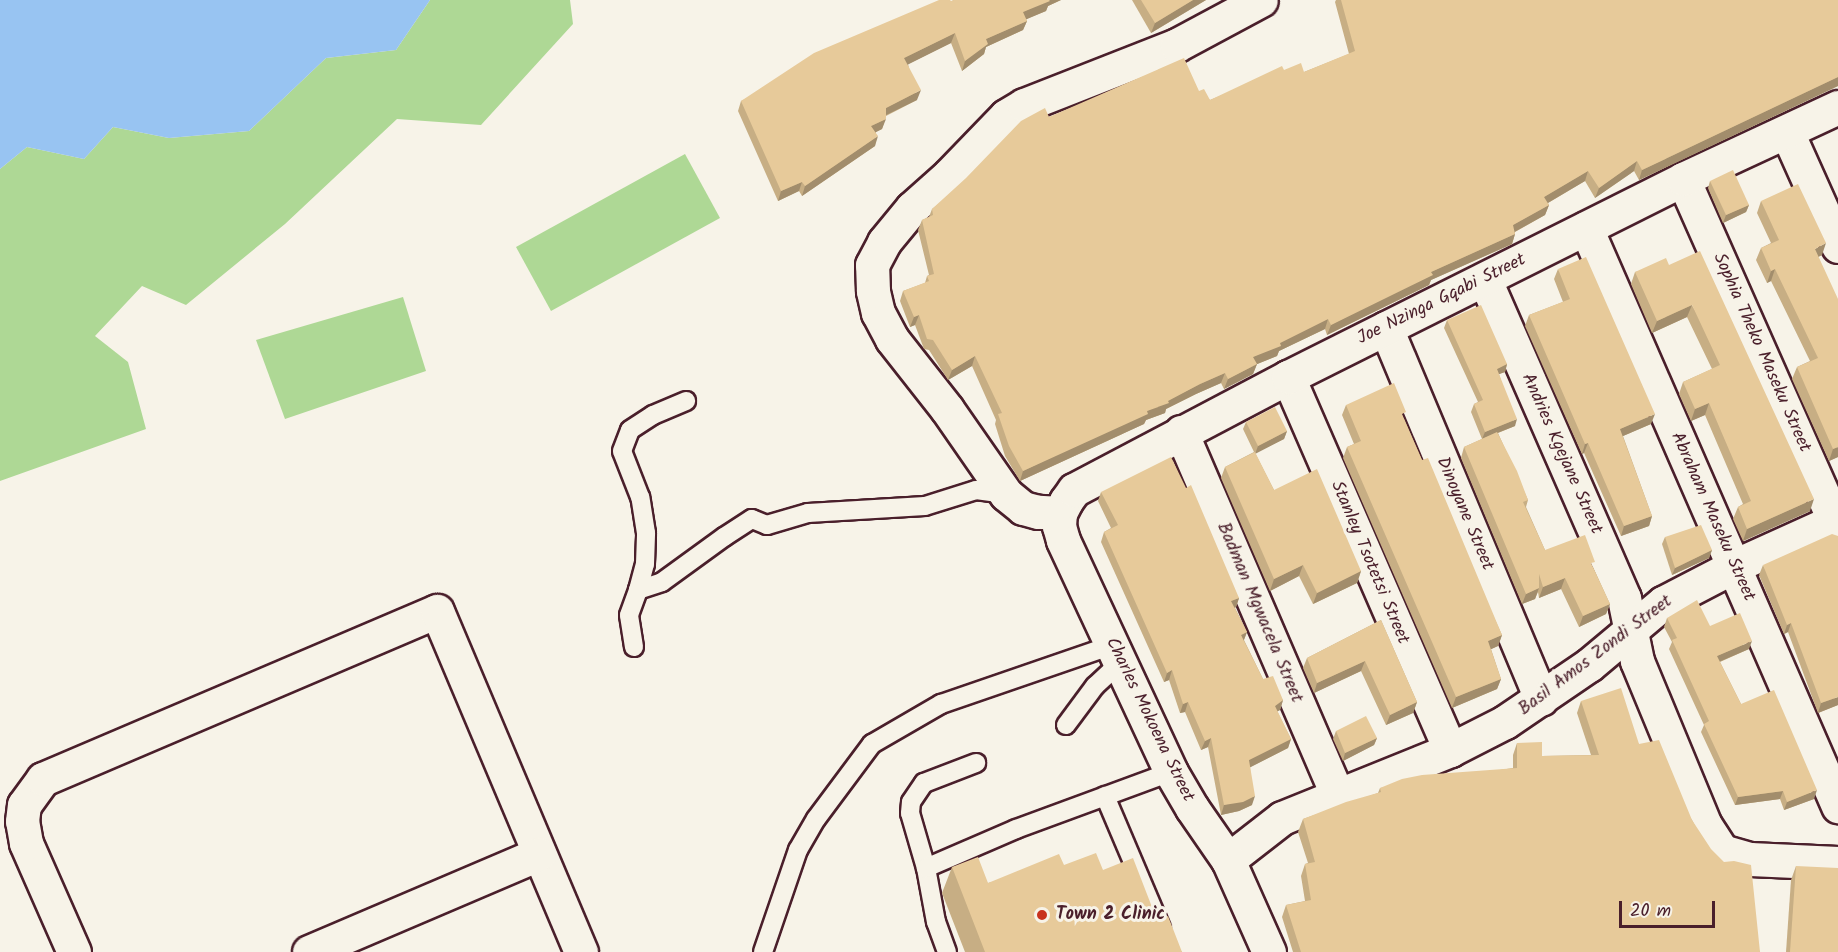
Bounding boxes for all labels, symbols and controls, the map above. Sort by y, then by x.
street label: Joe Nzinga Gqabi Street [1354,250,1530,350]
street label: Sophia Theko Maseku Street [1707,250,1815,456]
street label: Andries Kgejane Street [1516,370,1606,538]
street label: Abraham Maseku Street [1665,429,1759,605]
street label: Dinoyane Street [1430,454,1498,574]
street label: Stanley Tsotetsi Street [1325,478,1413,648]
street label: Badman Mgwacela Street [1211,520,1307,706]
street label: Basil Amos Zondi Street [1515,591,1677,721]
street label: Charles Mokoena Street [1100,634,1198,806]
scale bar [1622,889,1718,927]
text: 20 m [1630,897,1671,926]
place label: Town 2 Clinic [1056,904,1165,926]
marker: Town 2 Clinic [1033,906,1051,924]

